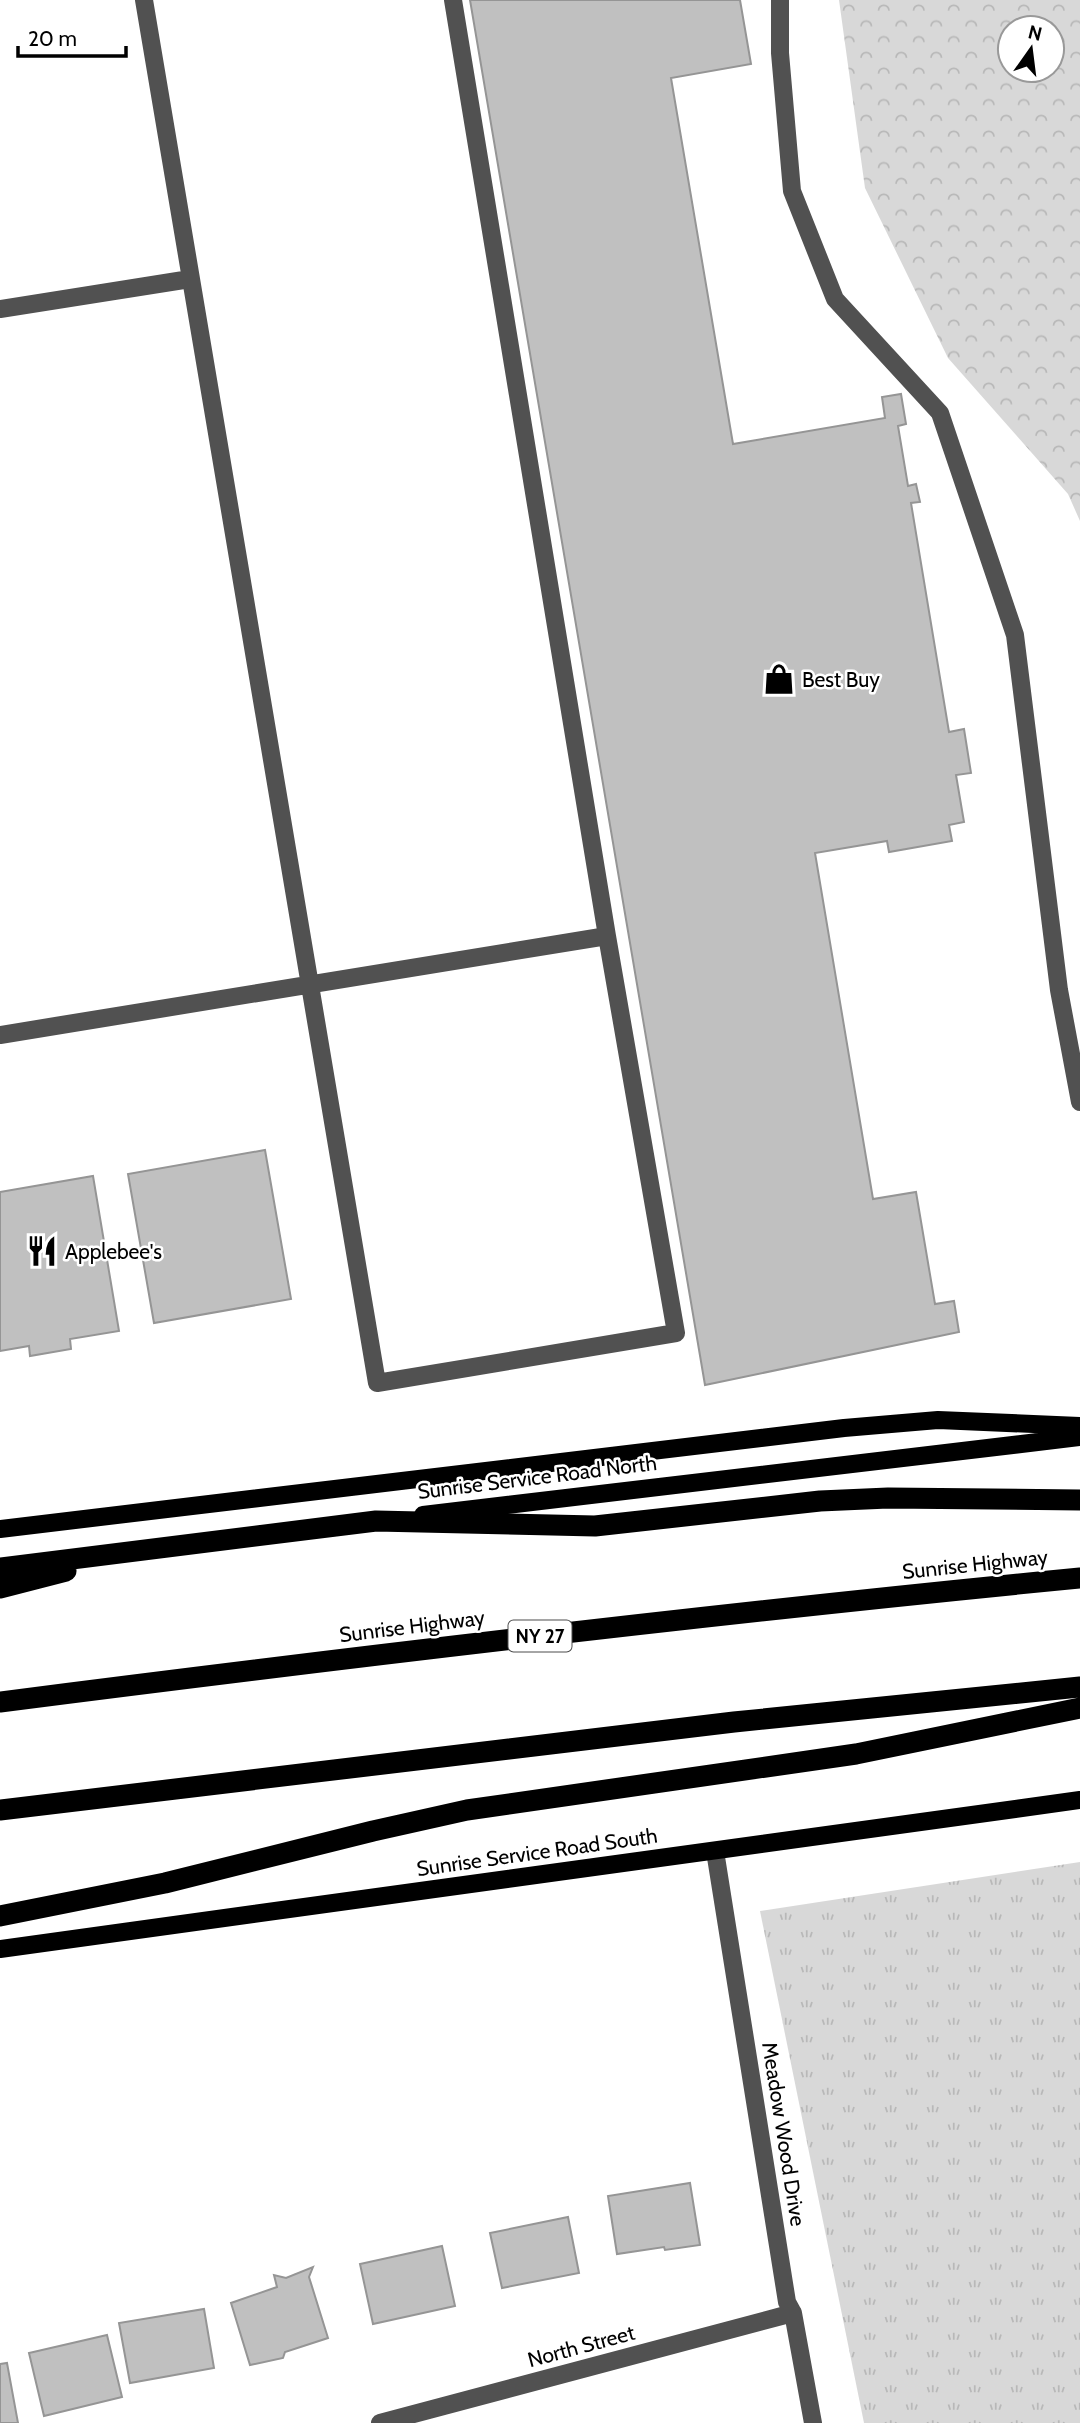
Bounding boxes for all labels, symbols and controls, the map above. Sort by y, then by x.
scale bar [18,14,126,58]
north arrow [996,14,1066,84]
text: N [1026,20,1044,46]
text: 20 m [28,26,77,51]
shop icon: Best Buy [762,662,796,696]
place label: Best Buy [802,667,880,692]
restaurant icon: Applebee's [25,1234,59,1268]
place label: Applebee's [65,1239,162,1264]
street label: Sunrise Service Road North [416,1450,658,1504]
street label: Sunrise Highway [901,1544,1049,1584]
street label: Sunrise Highway [338,1605,487,1647]
road number: NY 27 [508,1620,572,1652]
street label: Sunrise Service Road South [415,1823,659,1881]
street label: Meadow Wood Drive [757,2040,811,2228]
street label: North Street [525,2320,637,2372]

